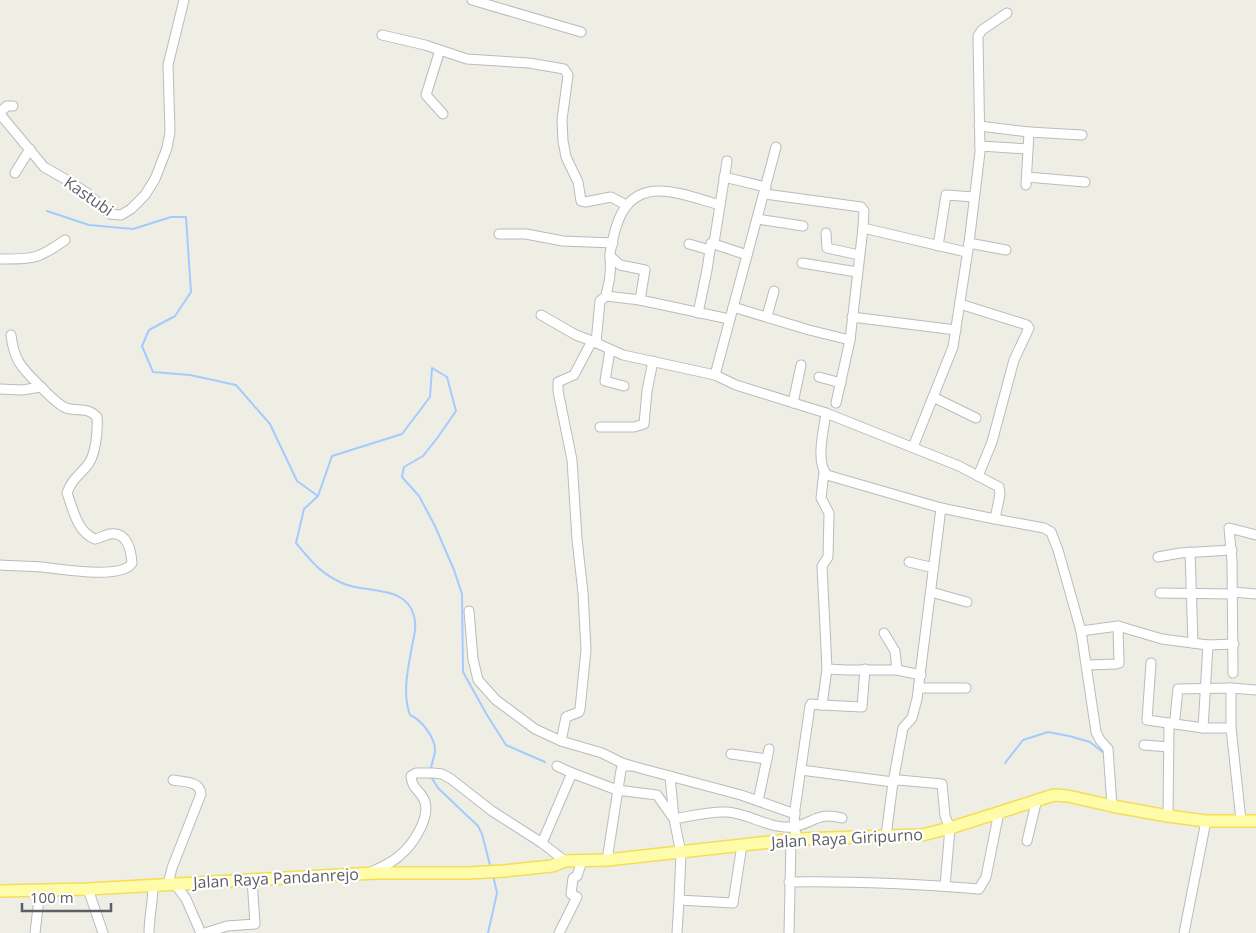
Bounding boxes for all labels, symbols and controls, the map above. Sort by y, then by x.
street label: Kastubi [60,171,118,221]
street label: Jalan Raya Giripurno [769,823,923,853]
street label: Jalan Raya Pandanrejo [191,863,359,893]
scale bar [22,880,111,912]
text: 100 m [30,887,74,907]

